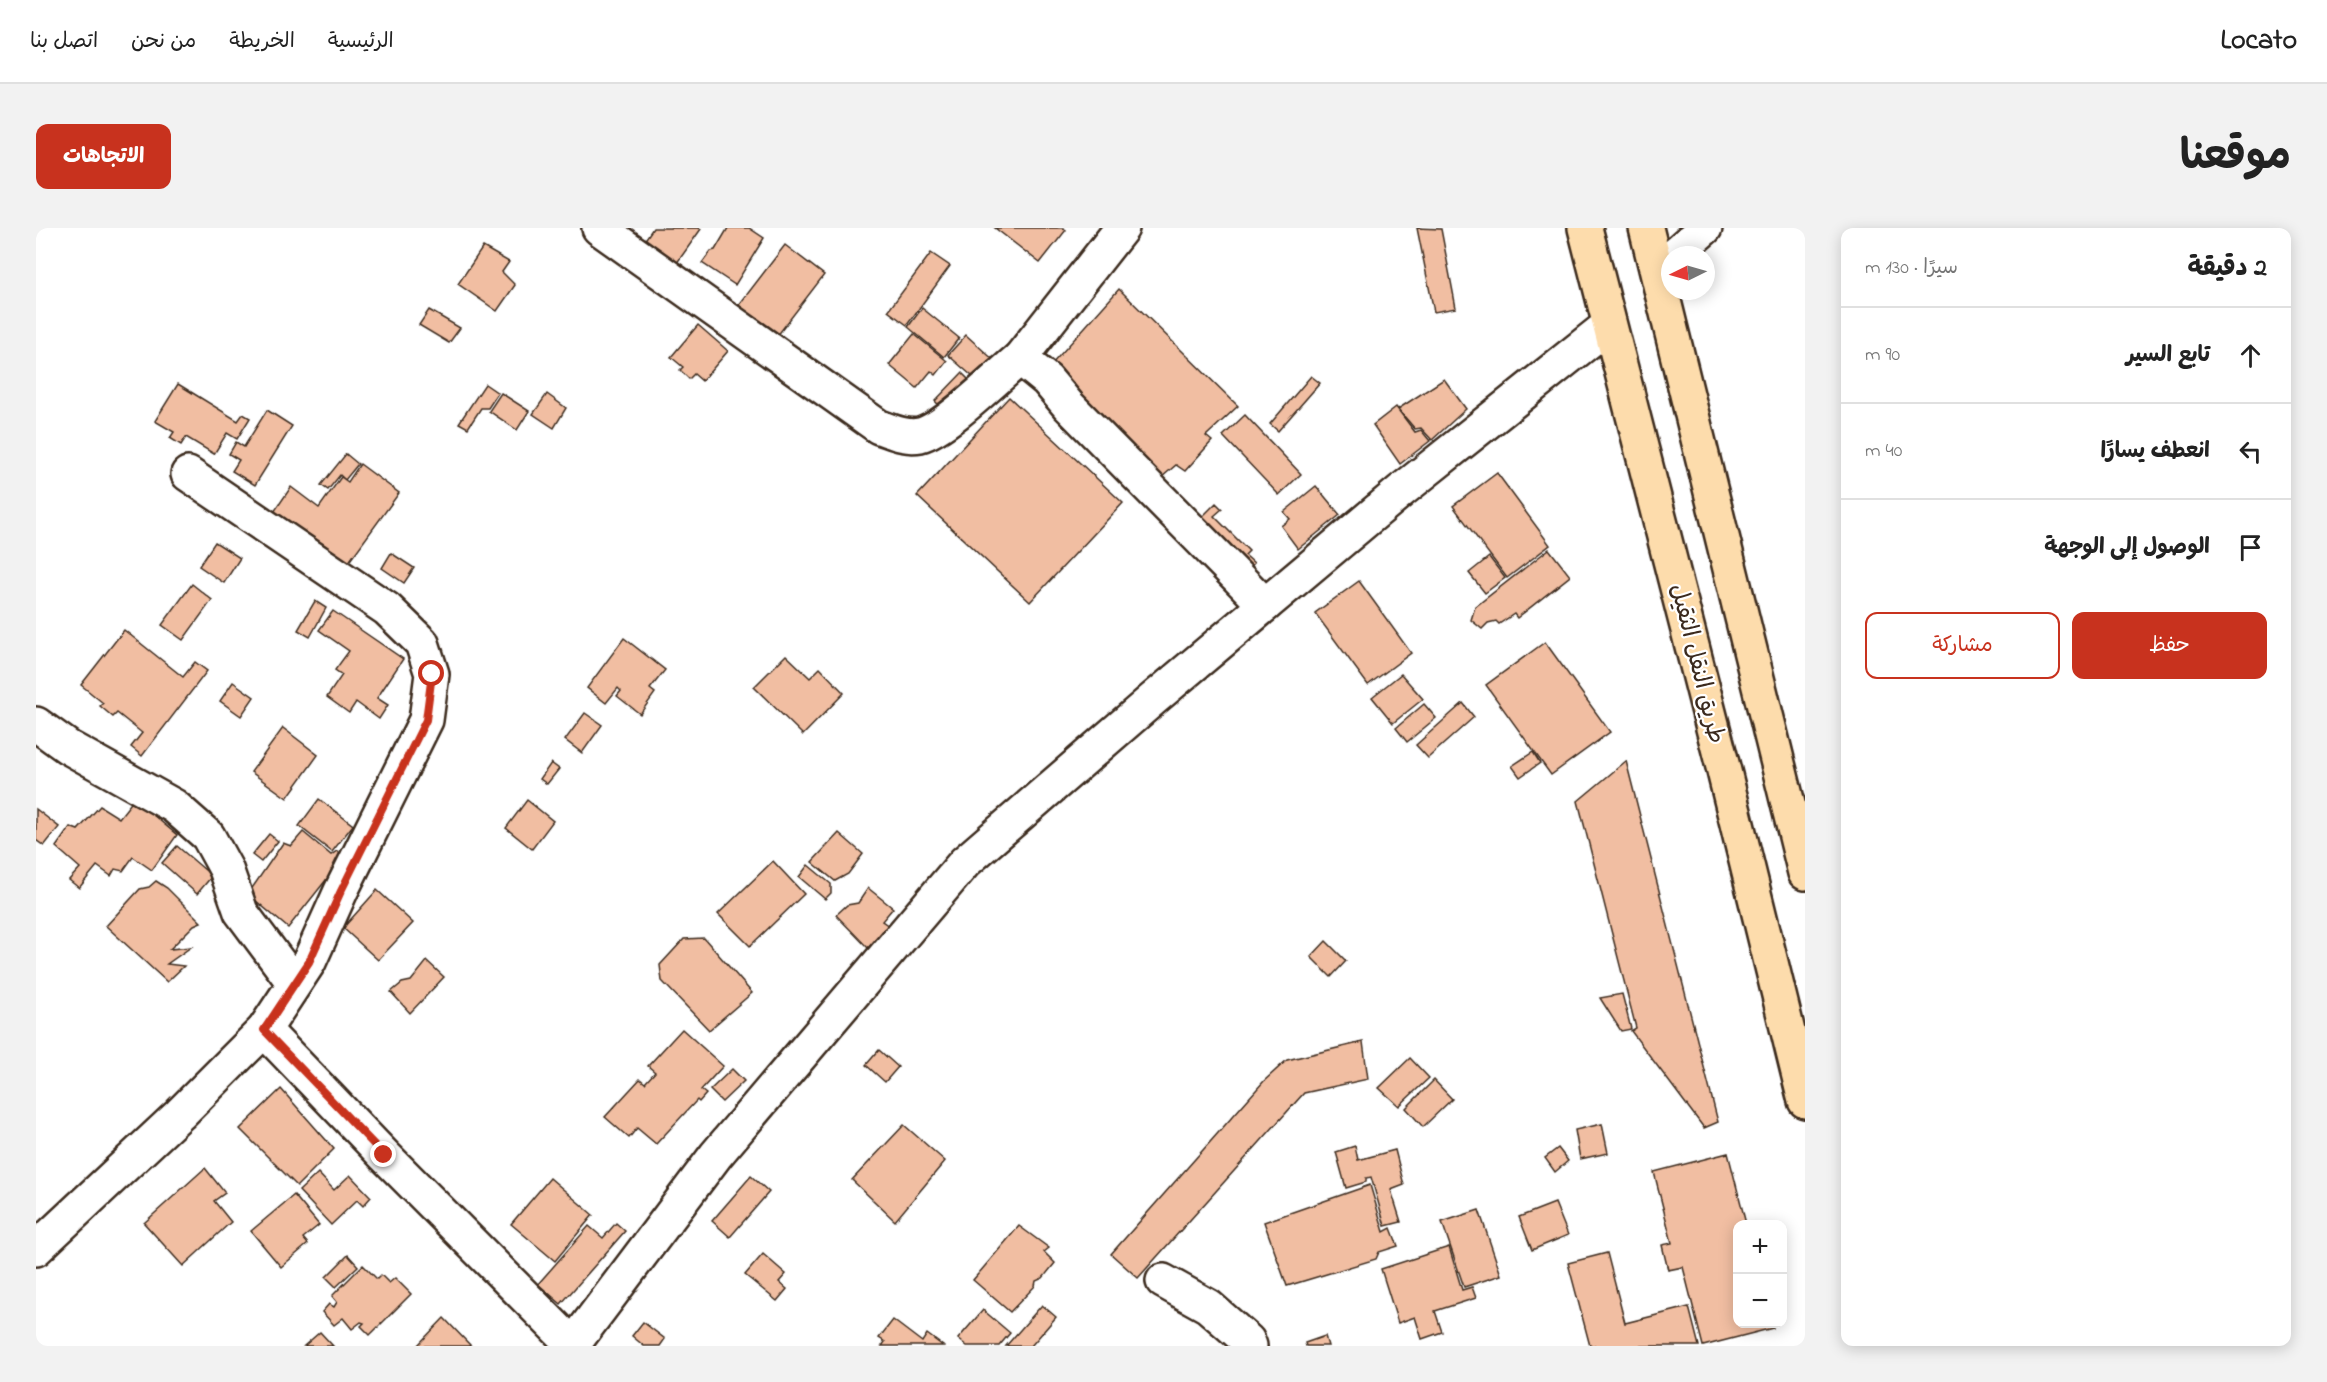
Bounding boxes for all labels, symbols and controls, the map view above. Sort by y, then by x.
text: Locato [2221,21,2297,62]
text: اتصل بنا [30,27,98,57]
text: من نحن [131,27,196,57]
text: الخريطة [229,27,295,57]
text: الرئيسية [328,27,394,57]
button: الاتجاهات [36,124,171,189]
text: موقعنا [2180,127,2291,188]
north arrow [1661,246,1715,300]
text: 2 دقيقة [2188,250,2267,288]
text: سيرًا · 130 m [1865,254,1958,283]
icon: ahead [2234,339,2267,372]
text: تابع السير [2126,340,2210,372]
text: 90 m [1865,341,1900,370]
icon: left [2234,435,2267,468]
text: انعطف يسارًا [2101,436,2210,468]
text: 40 m [1865,437,1902,466]
icon: arrive [2234,531,2267,564]
text: الوصول إلى الوجهة [2044,532,2210,564]
street label: طريق النقل الثقيل [1659,580,1733,748]
button: مشاركة [1865,612,2060,679]
button: حفظ [2072,612,2267,679]
route start [418,660,444,686]
route end [370,1141,396,1167]
map controls [1733,1220,1787,1328]
button: + [1733,1220,1787,1274]
button: − [1733,1274,1787,1328]

